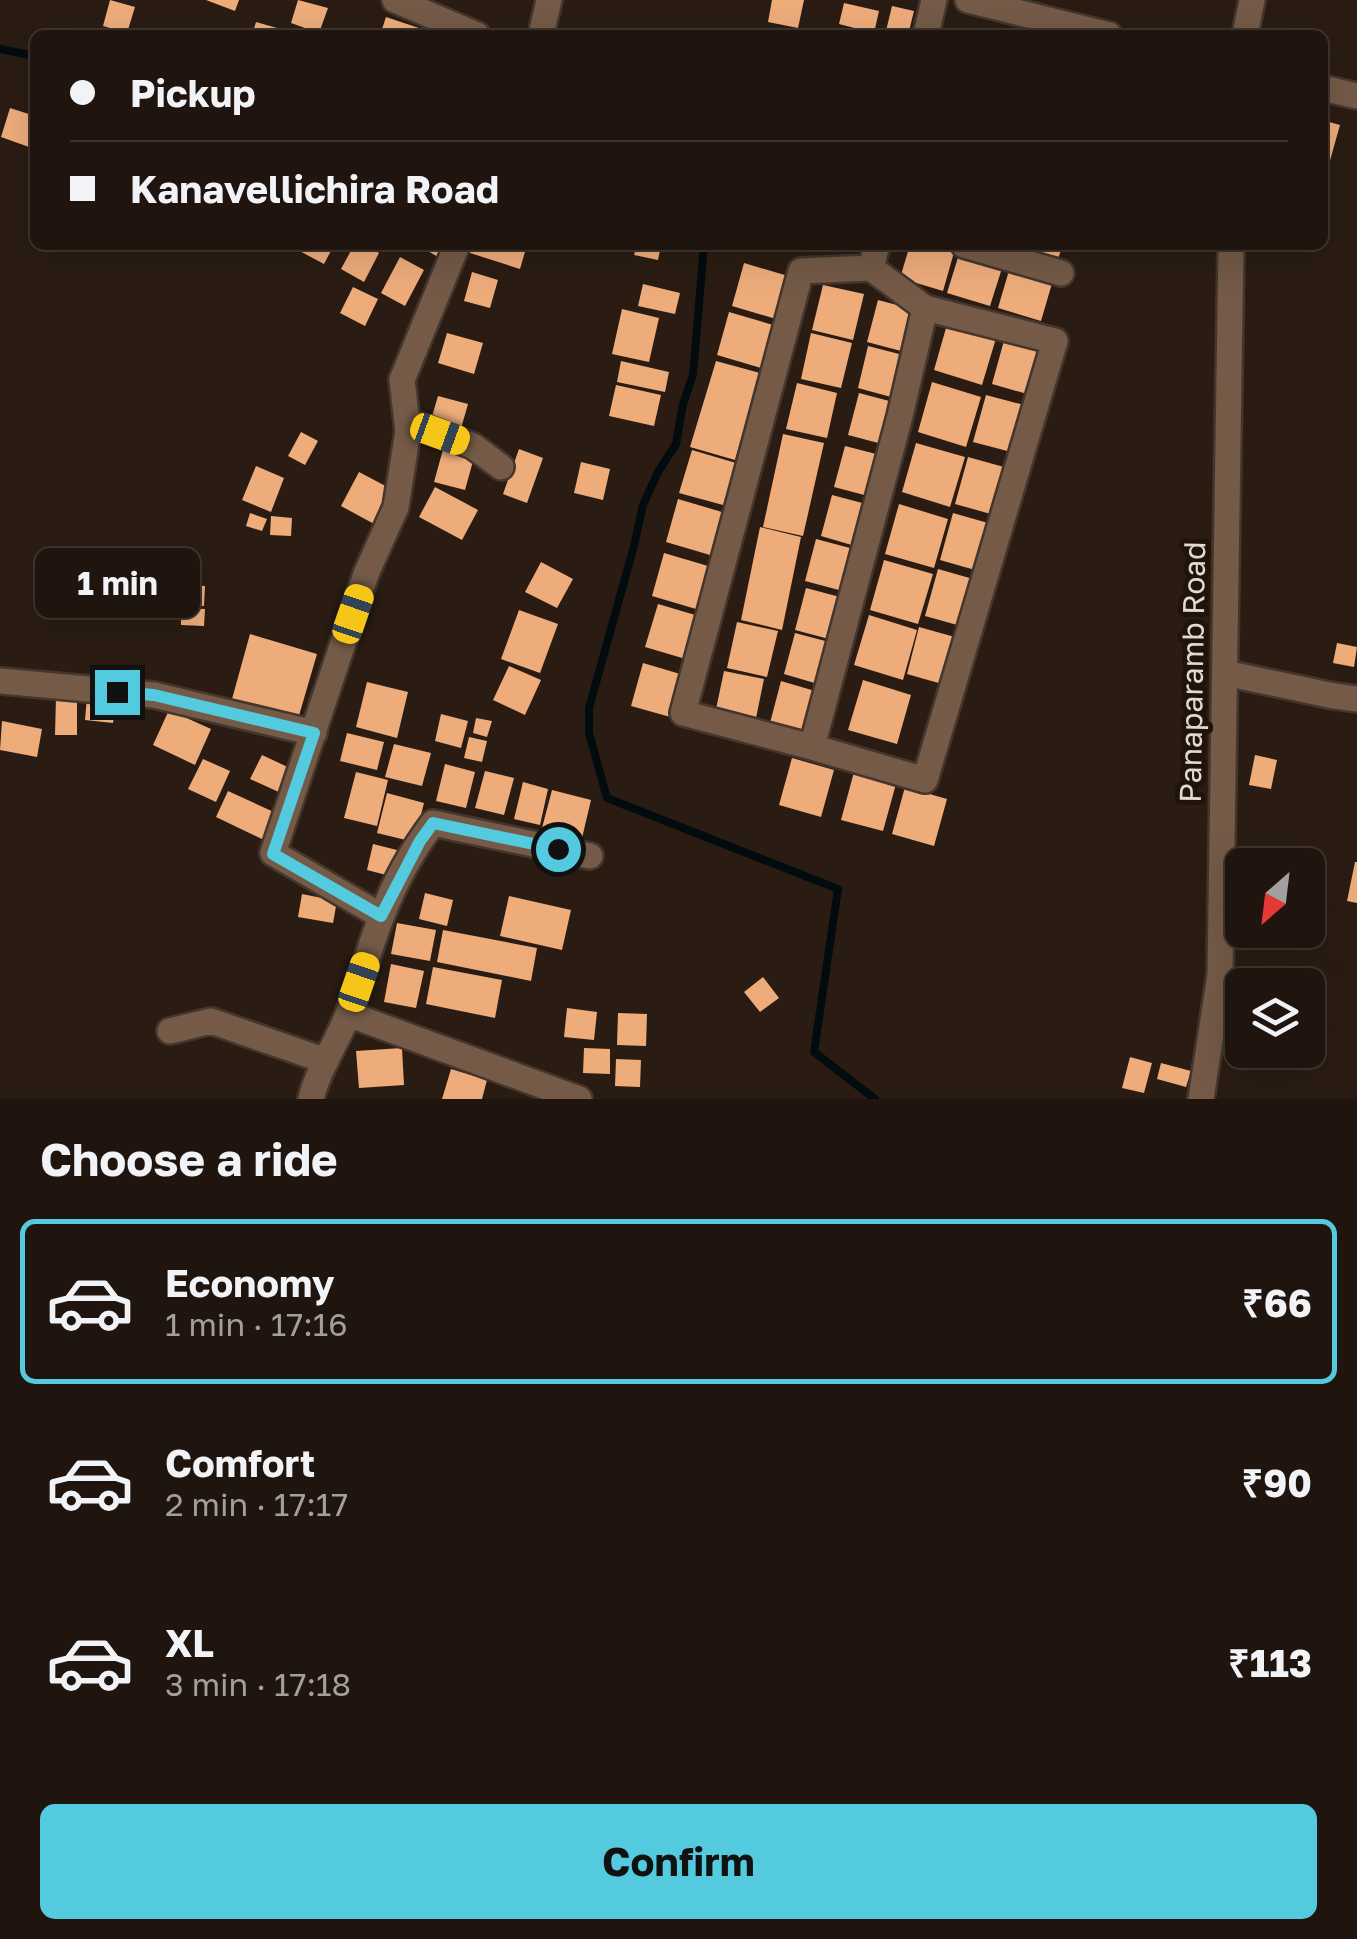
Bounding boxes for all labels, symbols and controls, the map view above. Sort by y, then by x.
text: Pickup [130,70,256,115]
text: Kanavellichira Road [130,166,499,211]
car [407,410,473,458]
street label: Panaparamb Road [1172,541,1212,803]
callout: 1 min [34,547,200,617]
text: 1 min [77,564,158,602]
car [329,581,377,647]
route end [95,670,140,715]
route start [536,827,581,872]
north arrow [1225,848,1325,948]
map controls [1225,848,1325,1068]
car [335,949,383,1015]
button: layers [1225,968,1325,1068]
text: Choose a ride [40,1132,338,1186]
icon: car [45,1257,135,1347]
text: Economy [165,1260,334,1305]
text: ₹66 [1242,1280,1312,1325]
text: 1 min · 17:16 [165,1305,348,1343]
icon: car [45,1437,135,1527]
text: Comfort [165,1440,315,1485]
text: ₹90 [1241,1460,1312,1505]
text: 2 min · 17:17 [165,1485,348,1523]
icon: car [45,1617,135,1707]
text: XL [165,1620,214,1665]
text: ₹113 [1228,1640,1312,1685]
text: 3 min · 17:18 [165,1665,351,1703]
button: Confirm [40,1804,1317,1919]

